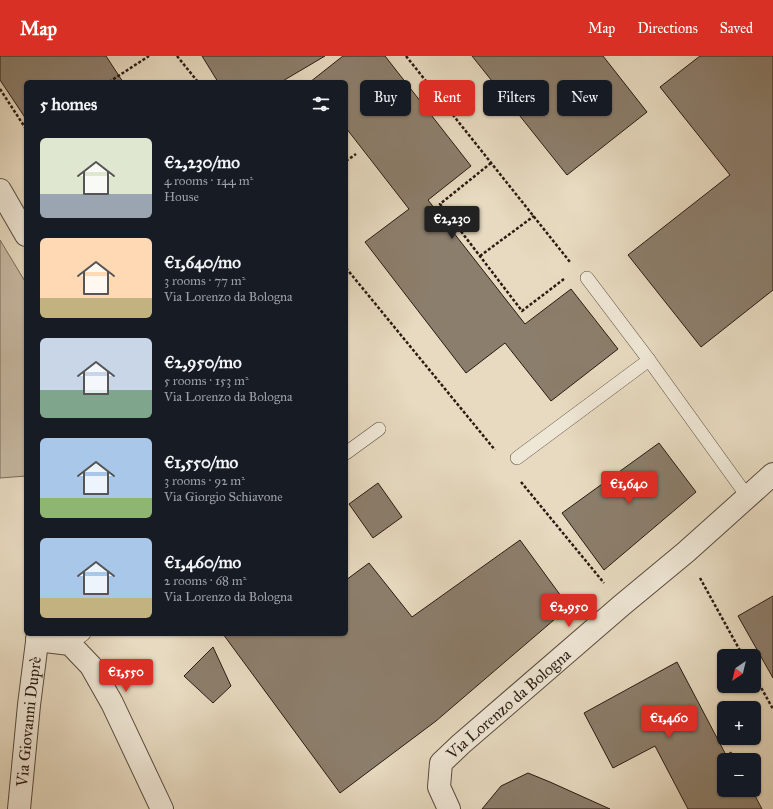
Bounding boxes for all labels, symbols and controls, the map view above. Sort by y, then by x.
text: Map [20,17,57,40]
text: Map [588,20,615,37]
text: Directions [637,20,698,37]
text: Saved [720,20,753,37]
chip: Buy [360,80,411,116]
chip: Rent [419,80,475,116]
chip: Filters [483,80,549,116]
chip: New [557,80,612,116]
icon: filters [310,93,332,115]
text: 5 homes [40,94,97,115]
text: €2,230/mo [164,152,240,173]
icon: home [72,154,120,202]
text: 4 rooms · 144 m² [164,173,253,189]
text: House [164,189,199,205]
pin: €2,230 [419,206,485,240]
text: €2,230 [433,211,471,227]
text: €1,640/mo [164,252,241,273]
icon: home [72,254,120,302]
text: 3 rooms · 77 m² [164,273,246,289]
text: Via Lorenzo da Bologna [164,289,293,305]
text: €2,950/mo [164,352,242,373]
icon: home [72,354,120,402]
text: 5 rooms · 153 m² [164,373,249,389]
text: Via Lorenzo da Bologna [164,389,293,405]
text: €1,550/mo [164,452,238,473]
icon: home [72,454,120,502]
pin: €1,640 [596,471,662,505]
text: 3 rooms · 92 m² [164,473,245,489]
text: €1,640 [610,476,648,492]
text: Via Giorgio Schiavone [164,489,283,505]
text: €1,460/mo [164,552,241,573]
icon: home [72,554,120,602]
text: 2 rooms · 68 m² [164,573,246,589]
text: Via Lorenzo da Bologna [164,589,293,605]
pin: €2,950 [536,594,602,628]
text: €2,950 [550,599,588,615]
street label: Via Lorenzo da Bologna [442,645,575,764]
north arrow [717,649,761,693]
map controls [717,649,761,797]
street label: Via Giovanni Duprè [12,655,45,789]
pin: €1,550 [93,659,159,693]
text: €1,550 [108,664,144,680]
button: + [717,701,761,745]
pin: €1,460 [636,705,702,739]
text: €1,460 [650,710,688,726]
button: − [717,753,761,797]

